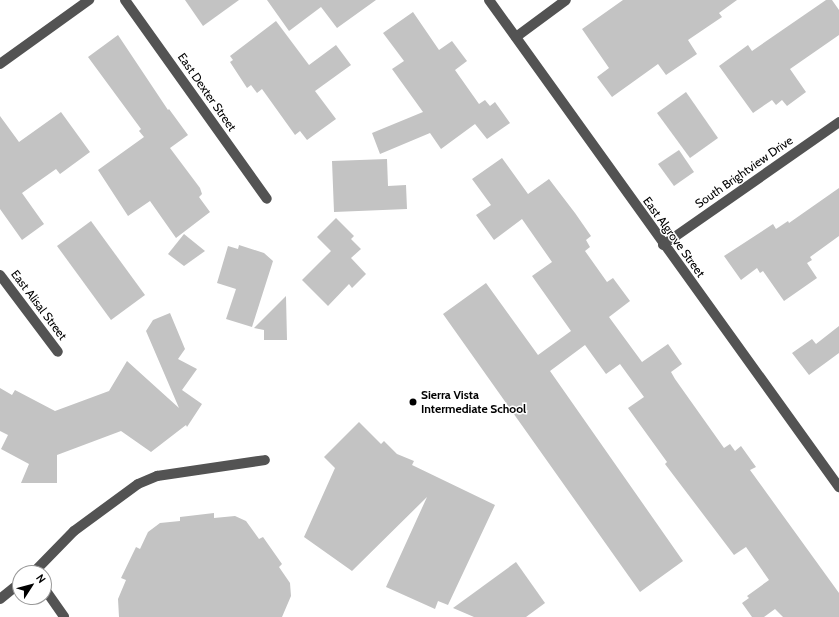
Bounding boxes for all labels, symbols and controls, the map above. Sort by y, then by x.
street label: East Dexter Street [175,50,239,134]
street label: South Brightview Drive [692,133,796,211]
street label: East Algrove Street [640,194,708,280]
street label: East Alisal Street [8,267,70,343]
place label: Sierra Vista Intermediate School [421,388,526,416]
marker: Sierra Vista Intermediate School [408,397,418,407]
north arrow [12,565,52,605]
text: N [33,571,49,586]

